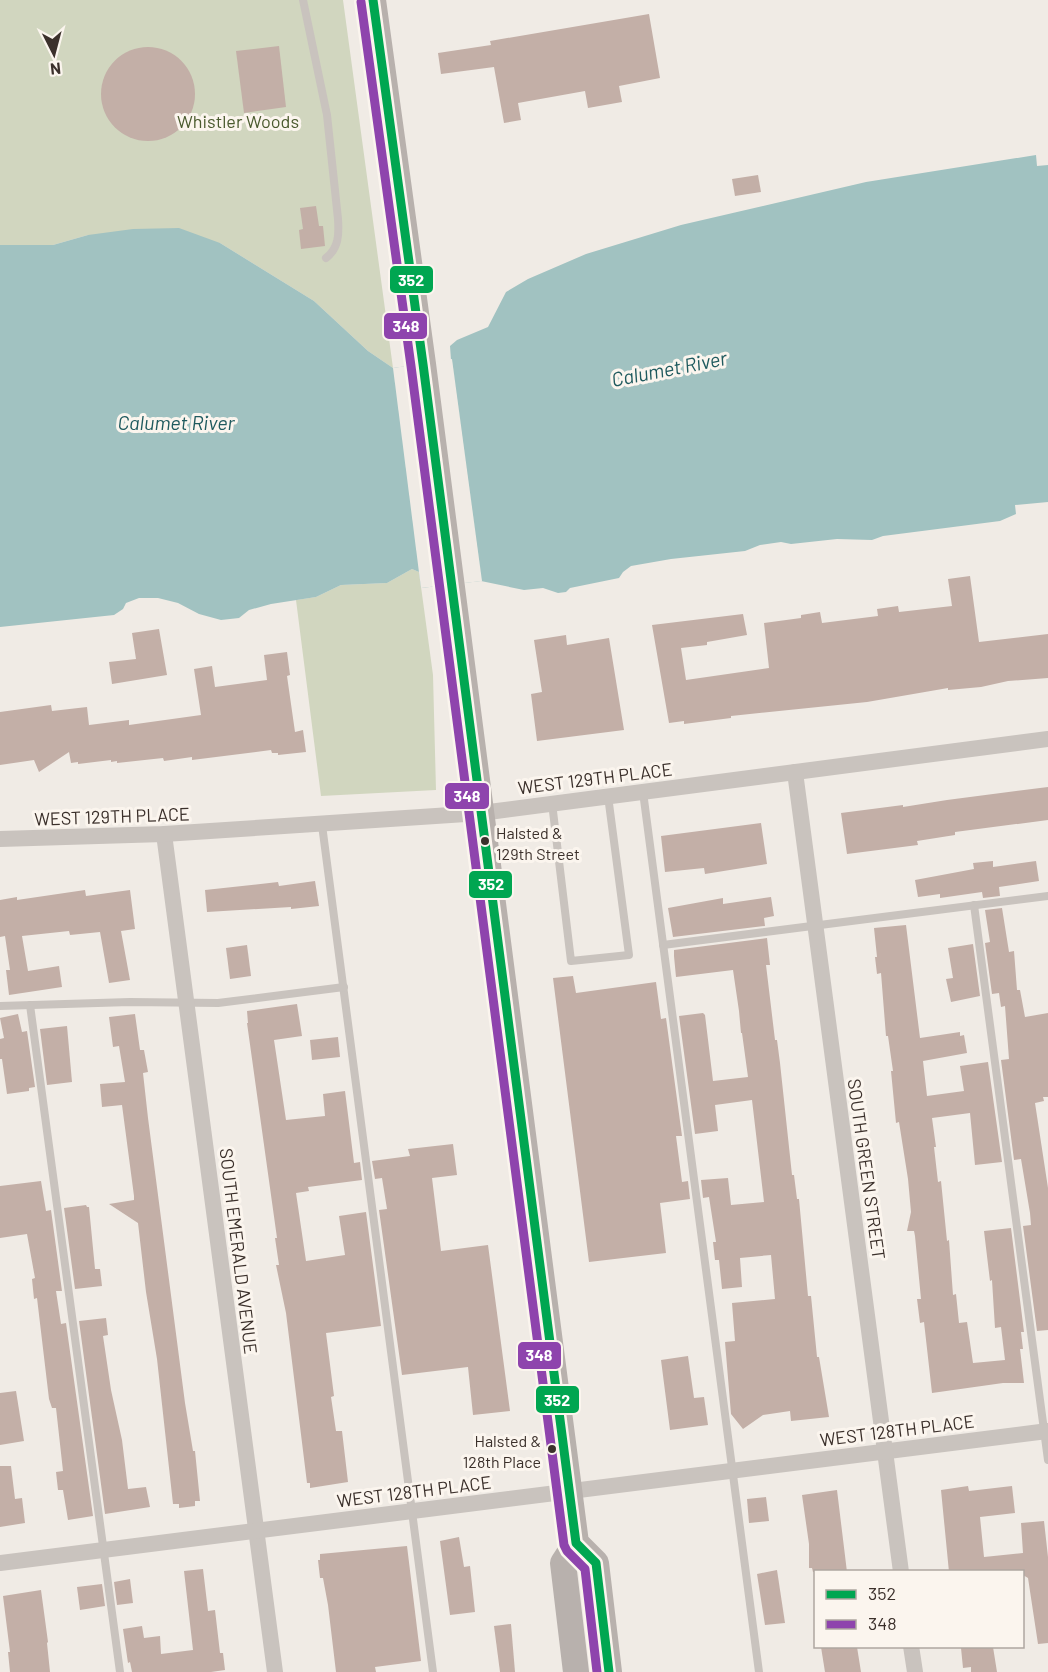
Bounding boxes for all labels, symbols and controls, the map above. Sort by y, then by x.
north arrow [24,24,84,84]
text: N [49,59,62,79]
park label: Whistler Woods [177,110,299,132]
line badge: 352 [389,265,434,294]
text: 352 [398,270,424,289]
line badge: 348 [383,312,428,340]
text: 348 [393,316,420,335]
water label: Calumet River [609,345,730,391]
water label: Calumet River [117,410,236,434]
street label: WEST 129TH PLACE [516,758,674,798]
line badge: 348 [444,782,490,810]
text: 348 [454,786,481,805]
street label: WEST 129TH PLACE [34,802,190,830]
place label: Halsted & 129th Street [496,823,580,863]
marker: Halsted & 129th Street [479,835,491,847]
line badge: 352 [468,870,513,899]
text: 352 [478,874,504,893]
street label: SOUTH GREEN STREET [843,1077,891,1261]
street label: SOUTH EMERALD AVENUE [215,1147,263,1355]
line badge: 348 [517,1341,562,1370]
text: 348 [526,1345,553,1364]
line badge: 352 [535,1385,580,1414]
text: 352 [544,1390,570,1409]
street label: WEST 128TH PLACE [818,1410,976,1450]
place label: Halsted & 128th Place [463,1431,541,1471]
marker: Halsted & 128th Place [546,1443,558,1455]
street label: WEST 128TH PLACE [335,1471,493,1511]
legend [814,1570,1024,1648]
text: 352 [868,1582,896,1604]
text: 348 [868,1612,897,1634]

